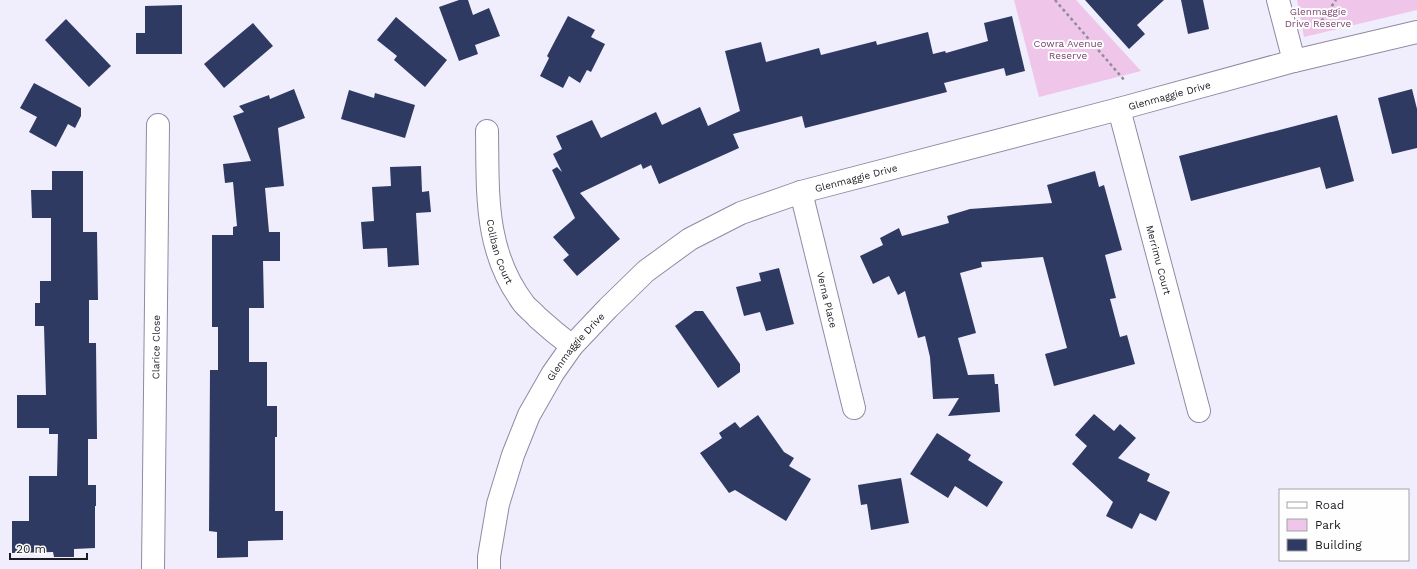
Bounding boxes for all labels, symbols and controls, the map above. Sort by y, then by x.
park label: Glenmaggie Drive Reserve [1285,6,1352,29]
park label: Cowra Avenue Reserve [1034,38,1103,61]
street label: Glenmaggie Drive [1127,79,1212,112]
street label: Glenmaggie Drive [814,162,899,194]
street label: Coliban Court [485,218,516,286]
street label: Merrimu Court [1145,224,1174,296]
street label: Verna Place [815,271,840,329]
street label: Glenmaggie Drive [544,310,606,383]
street label: Clarice Close [150,315,161,379]
legend [1279,489,1409,561]
text: Road [1315,498,1344,512]
text: Park [1315,518,1341,532]
scale bar [10,535,87,561]
text: Building [1315,538,1362,552]
text: 20 m [16,542,46,556]

